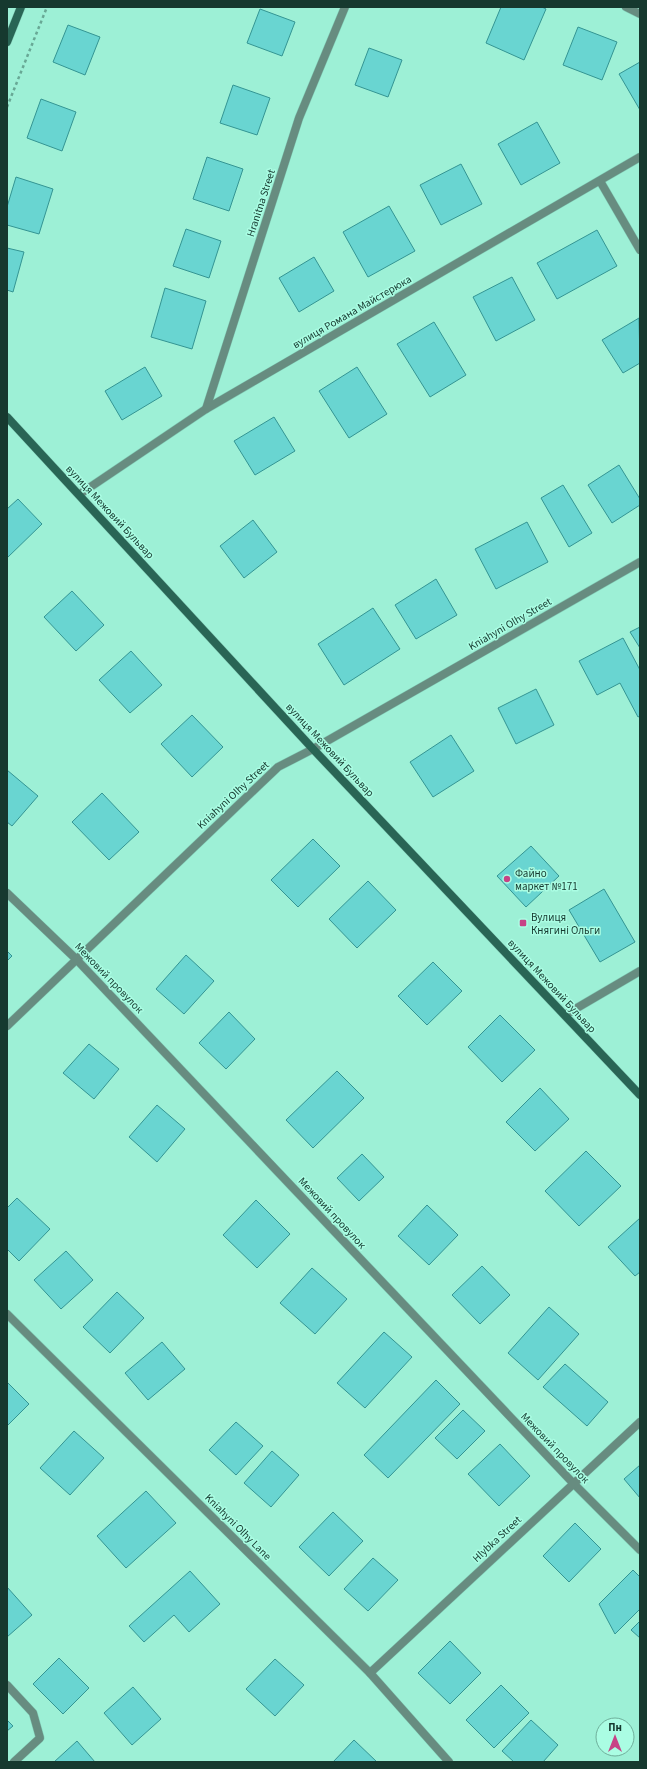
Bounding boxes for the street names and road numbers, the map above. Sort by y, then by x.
street label: Hranitna Street [243,167,279,239]
street label: вулиця Романа Майстерюка [290,272,414,352]
street label: вулиця Межовий Бульвар [62,462,158,562]
street label: Kniahyni Olhy Street [466,594,555,654]
street label: вулиця Межовий Бульвар [282,700,378,800]
street label: Kniahyni Olhy Street [194,757,273,832]
street label: вулиця Межовий Бульвар [504,936,600,1036]
street label: Межовий провулок [71,939,147,1017]
street label: Межовий провулок [295,1174,370,1253]
street label: Межовий провулок [517,1409,593,1487]
street label: Kniahyni Olhy Lane [201,1490,275,1564]
street label: Hlybka Street [469,1512,525,1566]

